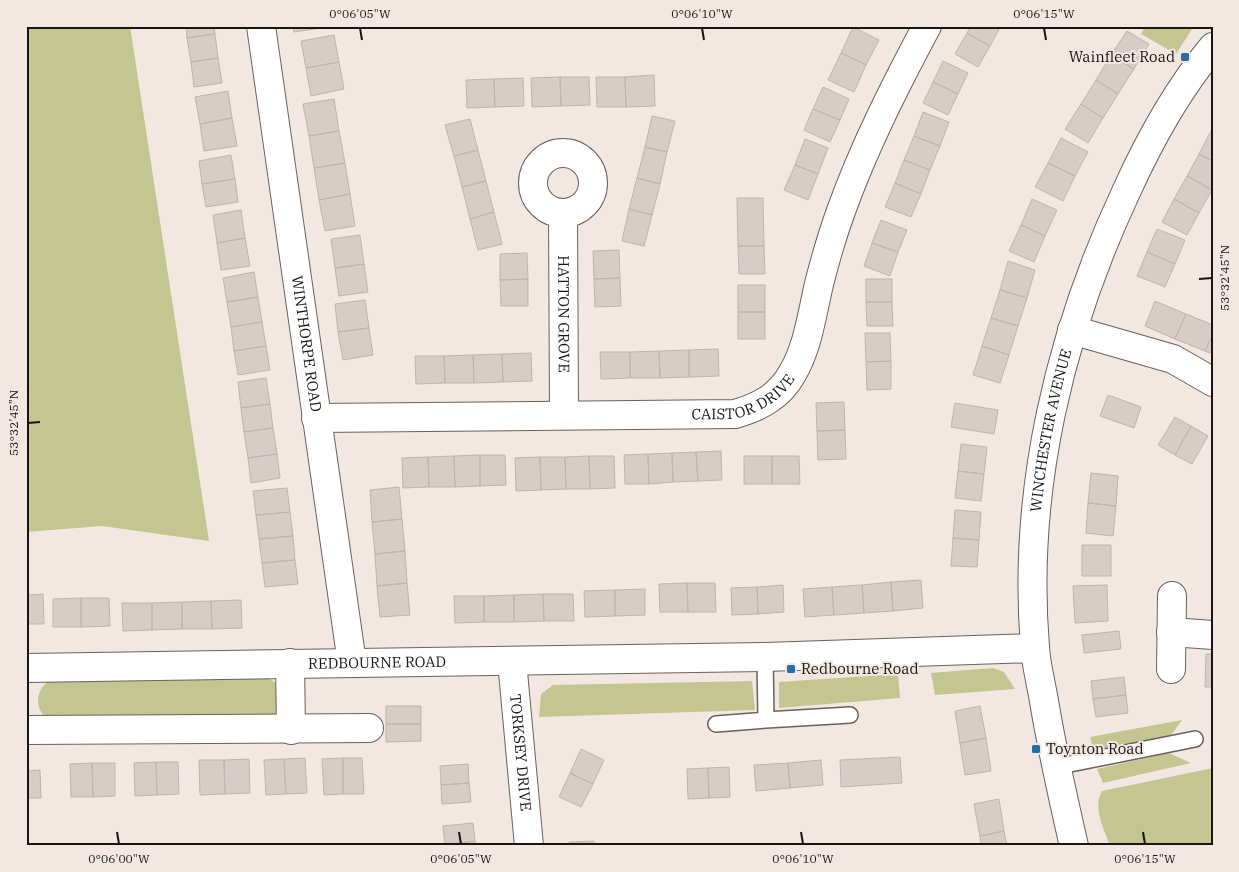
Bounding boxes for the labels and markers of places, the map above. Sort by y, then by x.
place label: Wainfleet Road [1069,47,1175,66]
marker: Wainfleet Road [1179,51,1191,63]
place label: Redbourne Road [801,659,919,678]
marker: Redbourne Road [785,663,797,675]
place label: Toynton Road [1046,739,1144,758]
marker: Toynton Road [1030,743,1042,755]

